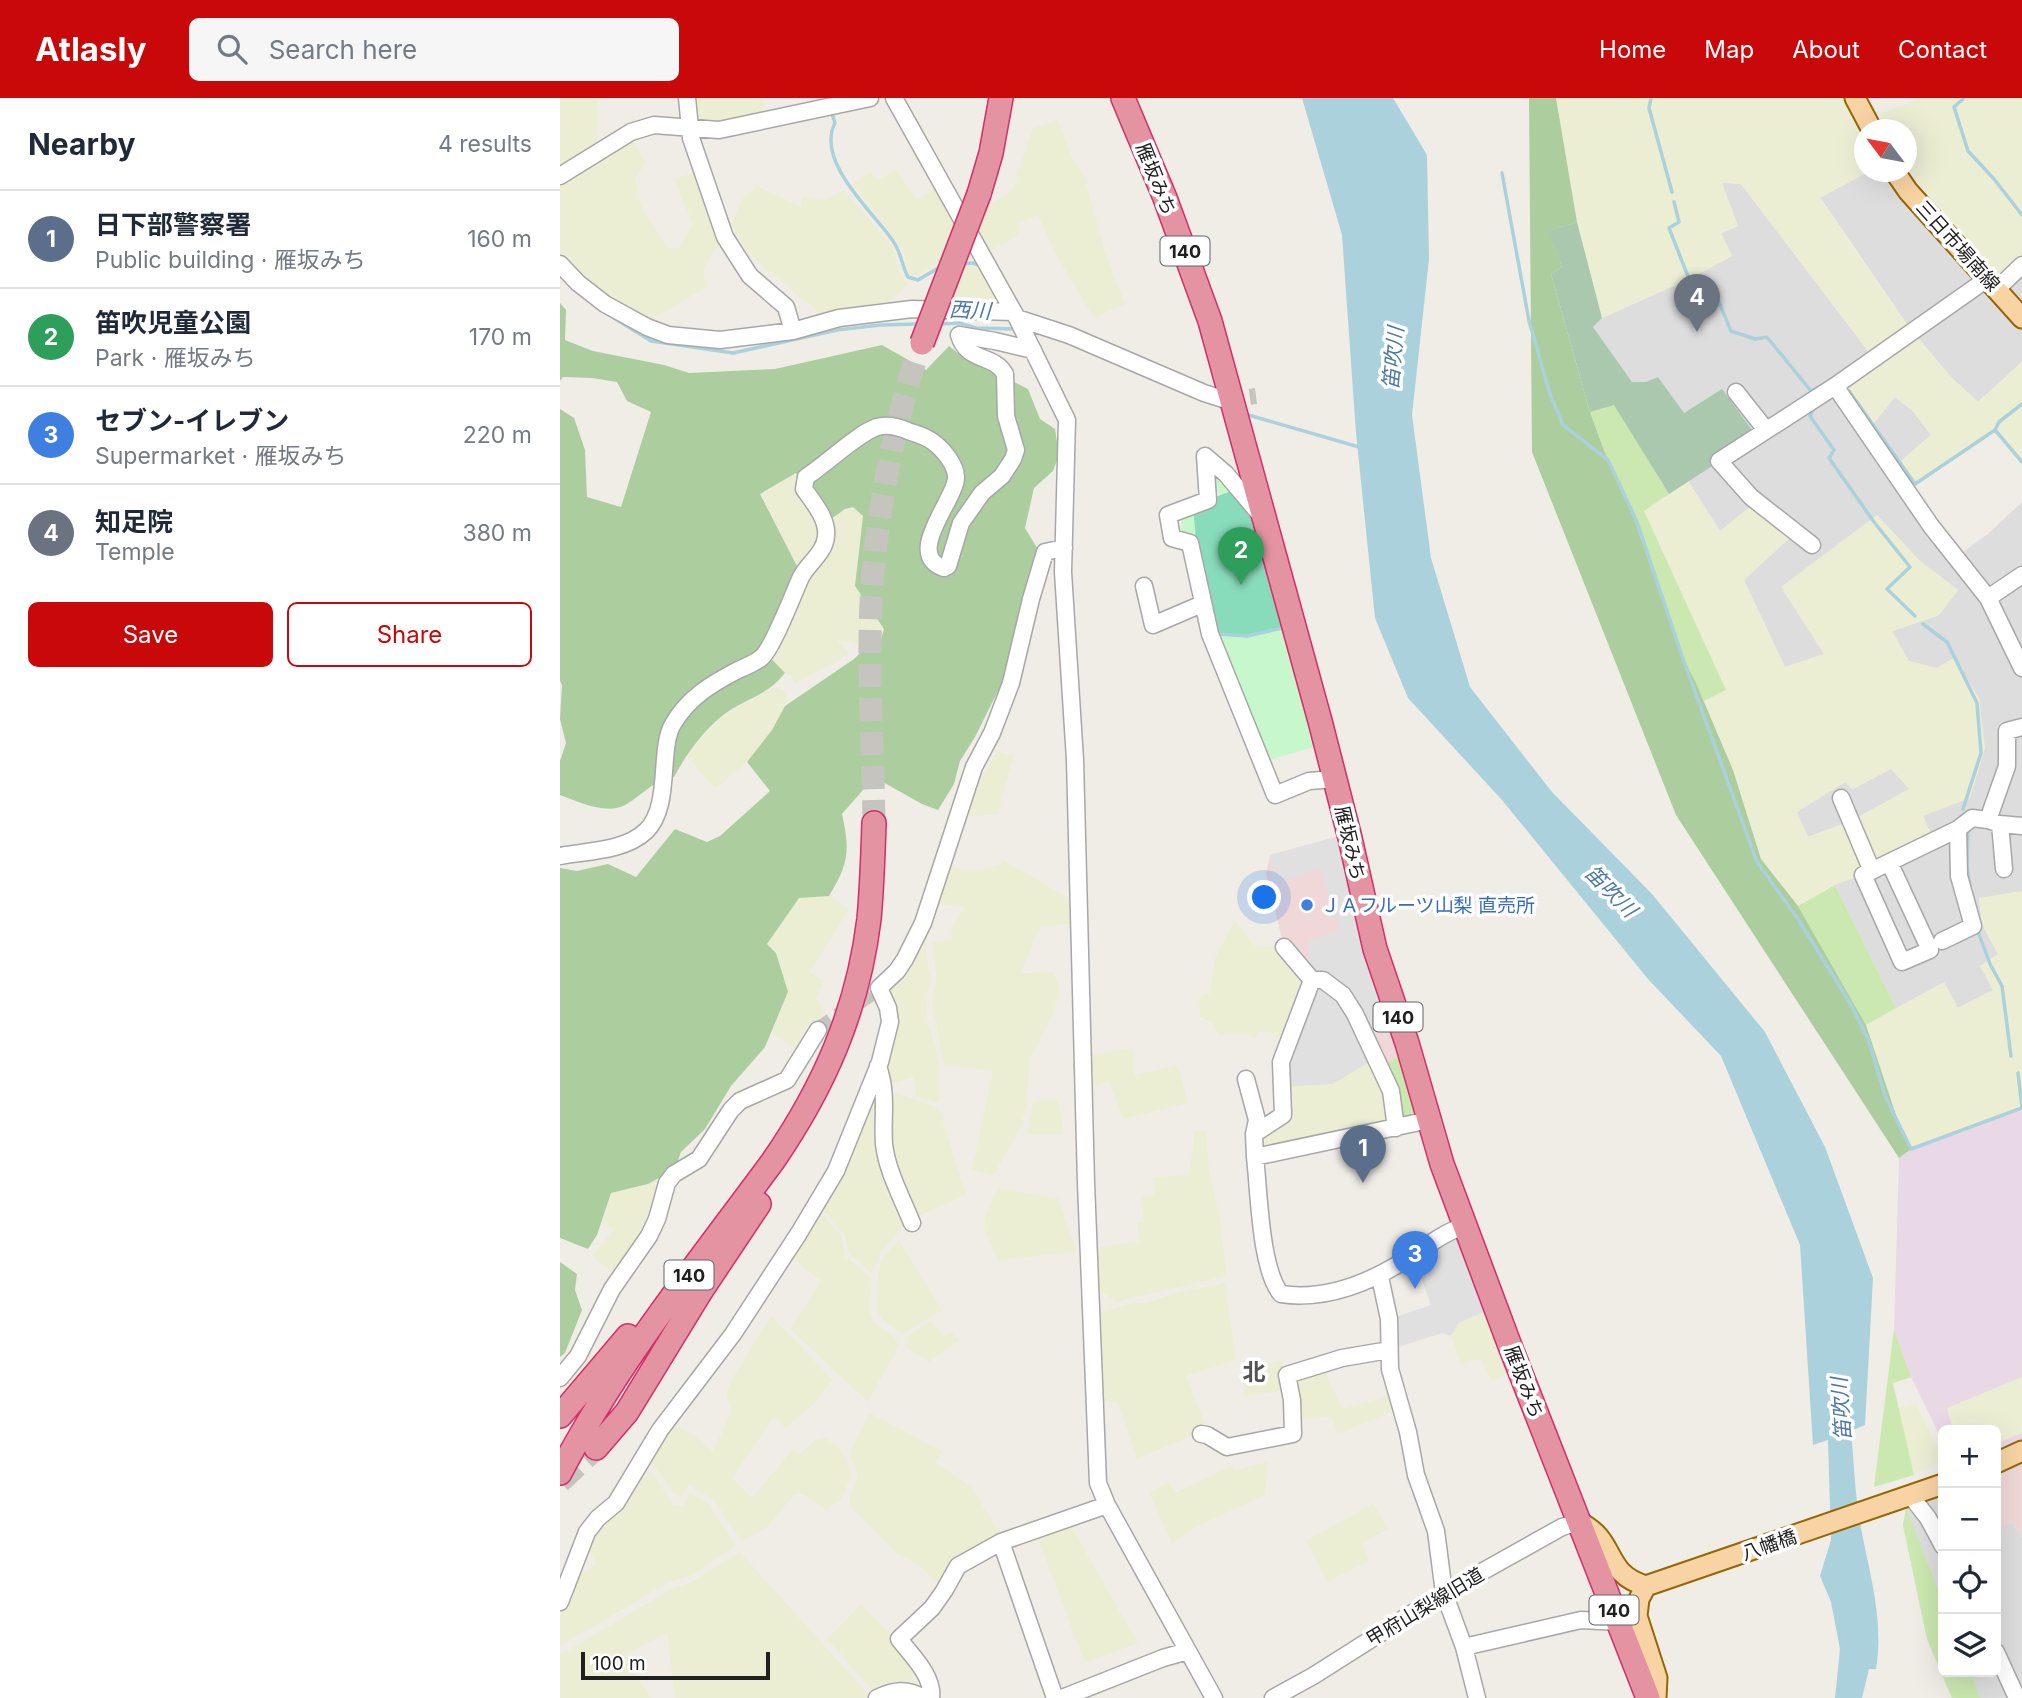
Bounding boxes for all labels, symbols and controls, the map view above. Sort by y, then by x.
search box [189,18,679,81]
text: Atlasly [35,29,147,69]
icon: search [213,30,251,68]
text: Search here [269,34,417,65]
text: Home [1599,35,1666,64]
text: Map [1704,35,1754,64]
text: About [1792,35,1860,64]
text: Contact [1898,35,1987,64]
north arrow [1854,119,1917,182]
text: Nearby [28,126,136,162]
text: 4 results [438,130,532,158]
street label: 雁坂みち [1131,139,1181,219]
street label: 三日市場南線 [1911,196,2005,296]
text: 日下部警察署 [95,209,251,240]
text: 1 [46,225,56,253]
text: 160 m [467,225,532,253]
road number: 140 [1160,236,1210,266]
text: Public building · 雁坂みち [95,246,366,274]
pin: 4 [1674,274,1720,332]
water label: 西川 [948,296,994,324]
text: 笛吹児童公園 [95,307,251,338]
text: 2 [44,323,58,351]
text: 170 m [469,323,532,351]
water label: 笛吹川 [1378,324,1408,390]
text: Park · 雁坂みち [95,344,256,372]
text: セブン-イレブン [95,405,289,436]
text: 3 [44,421,58,449]
text: 220 m [463,421,532,449]
text: Supermarket · 雁坂みち [95,442,347,470]
text: 知足院 [95,506,173,537]
text: 4 [43,519,59,547]
text: 380 m [462,519,532,547]
pin: 2 [1218,527,1264,585]
text: Temple [95,538,175,566]
button: Save [28,602,273,667]
button: Share [287,602,532,667]
street label: 雁坂みち [1330,803,1370,883]
water label: 笛吹川 [1580,860,1644,924]
your location [1247,880,1281,914]
place label: ＪＡフルーツ山梨 直売所 [1321,894,1535,917]
marker: ＪＡフルーツ山梨 直売所 [1299,897,1315,913]
road number: 140 [1374,1002,1422,1032]
pin: 1 [1340,1125,1386,1183]
pin: 3 [1392,1231,1438,1289]
road number: 140 [664,1260,714,1290]
street label: 雁坂みち [1500,1342,1548,1422]
district label: 北 [1243,1358,1266,1386]
water label: 笛吹川 [1826,1375,1856,1441]
map controls [1938,1425,2001,1677]
button: + [1938,1425,2001,1488]
button: − [1938,1488,2001,1551]
street label: 八幡橋 [1738,1525,1800,1565]
button: locate [1938,1551,2001,1614]
street label: 甲府山梨線旧道 [1362,1563,1488,1651]
road number: 140 [1590,1596,1638,1624]
button: layers [1938,1614,2001,1677]
scale bar [581,1649,770,1681]
text: 100 m [592,1652,646,1675]

